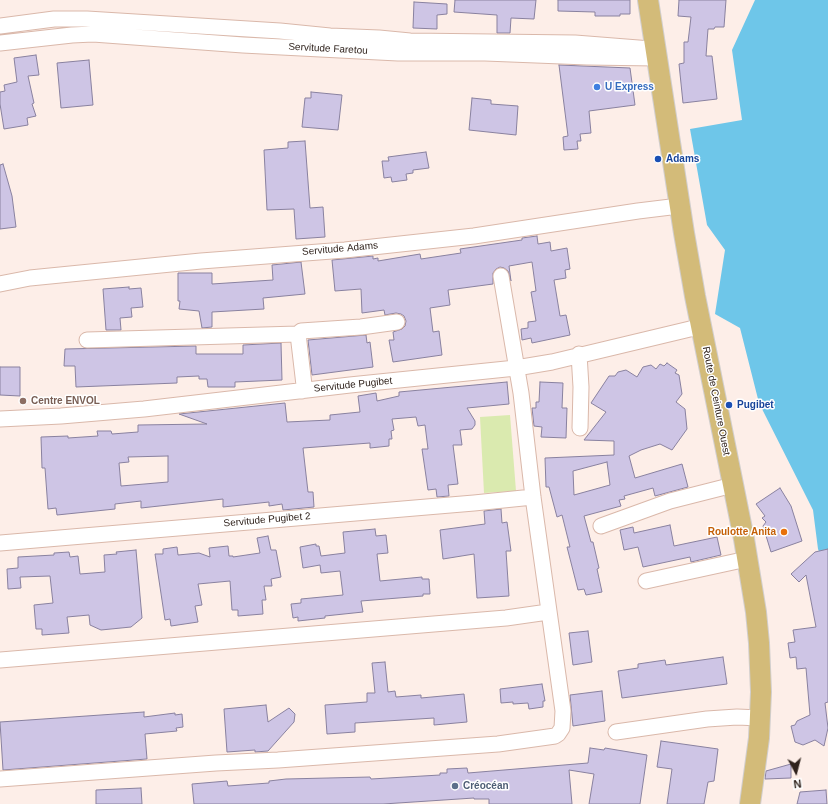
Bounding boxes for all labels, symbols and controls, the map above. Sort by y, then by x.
street label: Servitude Faretou [288,41,368,57]
place label: U Express [605,81,654,93]
marker: U Express [592,82,602,92]
place label: Adams [666,153,699,165]
marker: Adams [653,154,663,164]
street label: Servitude Adams [302,240,378,258]
street label: Route de Ceinture Ouest [700,346,732,456]
street label: Servitude Pugibet [313,375,393,395]
place label: Centre ENVOL [31,395,100,407]
marker: Centre ENVOL [18,396,28,406]
place label: Pugibet [737,399,774,411]
marker: Pugibet [724,400,734,410]
street label: Servitude Pugibet 2 [223,510,311,530]
place label: Roulotte Anita [708,526,776,538]
marker: Roulotte Anita [779,527,789,537]
north arrow [776,752,816,792]
text: N [793,777,802,790]
place label: Créocéan [463,780,509,792]
marker: Créocéan [450,781,460,791]

